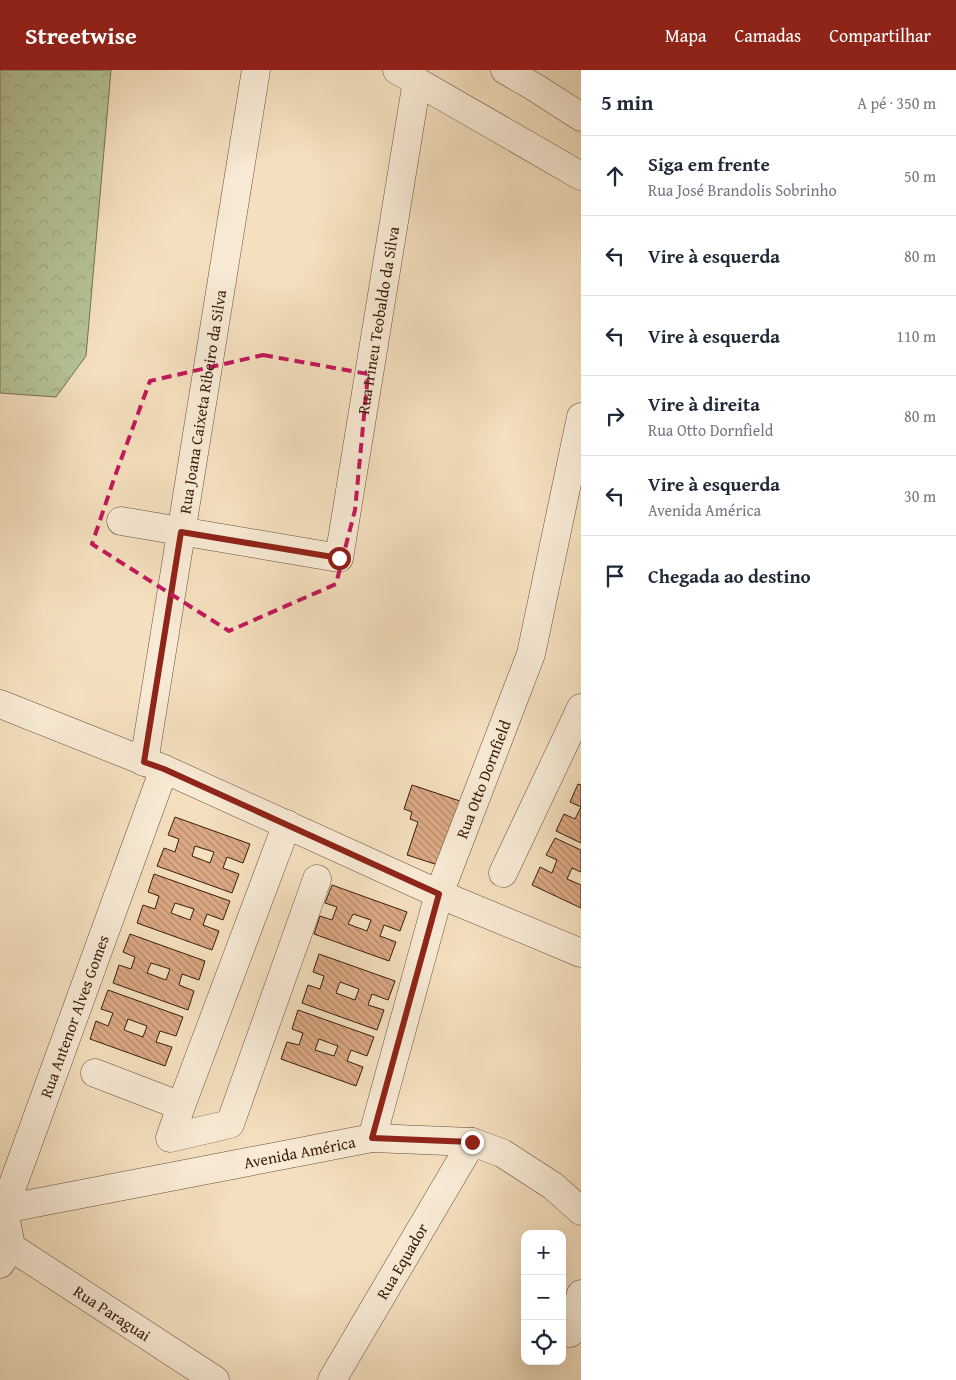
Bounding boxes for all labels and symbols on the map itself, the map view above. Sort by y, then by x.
street label: Rua Irineu Teobaldo da Silva [351,224,405,416]
street label: Rua Joana Caixeta Ribeiro da Silva [172,288,232,515]
route start [328,547,351,570]
street label: Rua Otto Dornfield [449,716,517,842]
street label: Rua Antenor Alves Gomes [33,931,115,1101]
street label: Avenida América [242,1129,358,1174]
route end [461,1131,484,1154]
street label: Rua Equador [370,1218,434,1304]
street label: Rua Paraguai [69,1279,156,1347]

